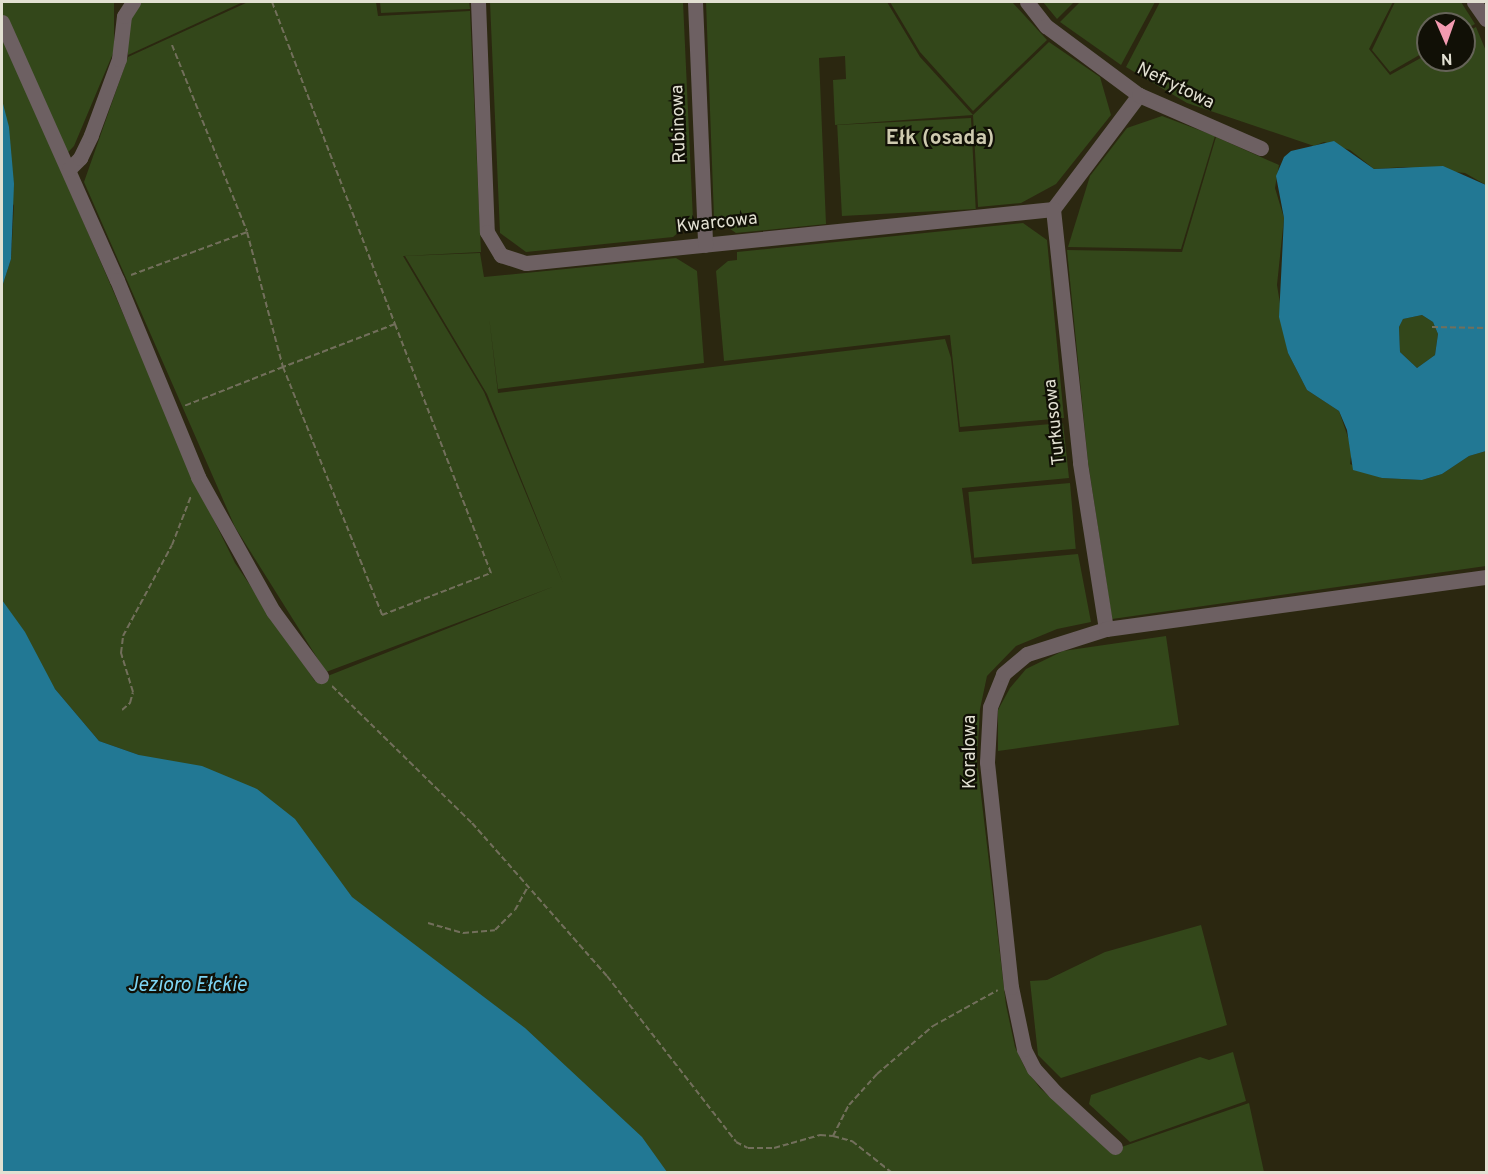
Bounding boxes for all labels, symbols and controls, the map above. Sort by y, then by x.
north arrow [1416,12,1476,72]
text: N [1440,48,1453,68]
street label: Nefrytowa [1133,59,1217,115]
street label: Rubinowa [668,84,692,164]
district label: Ełk (osada) [886,126,994,152]
street label: Kwarcowa [675,209,759,239]
street label: Turkusowa [1041,378,1071,466]
street label: Koralowa [960,715,982,789]
water label: Jezioro Ełckie [127,974,247,998]

